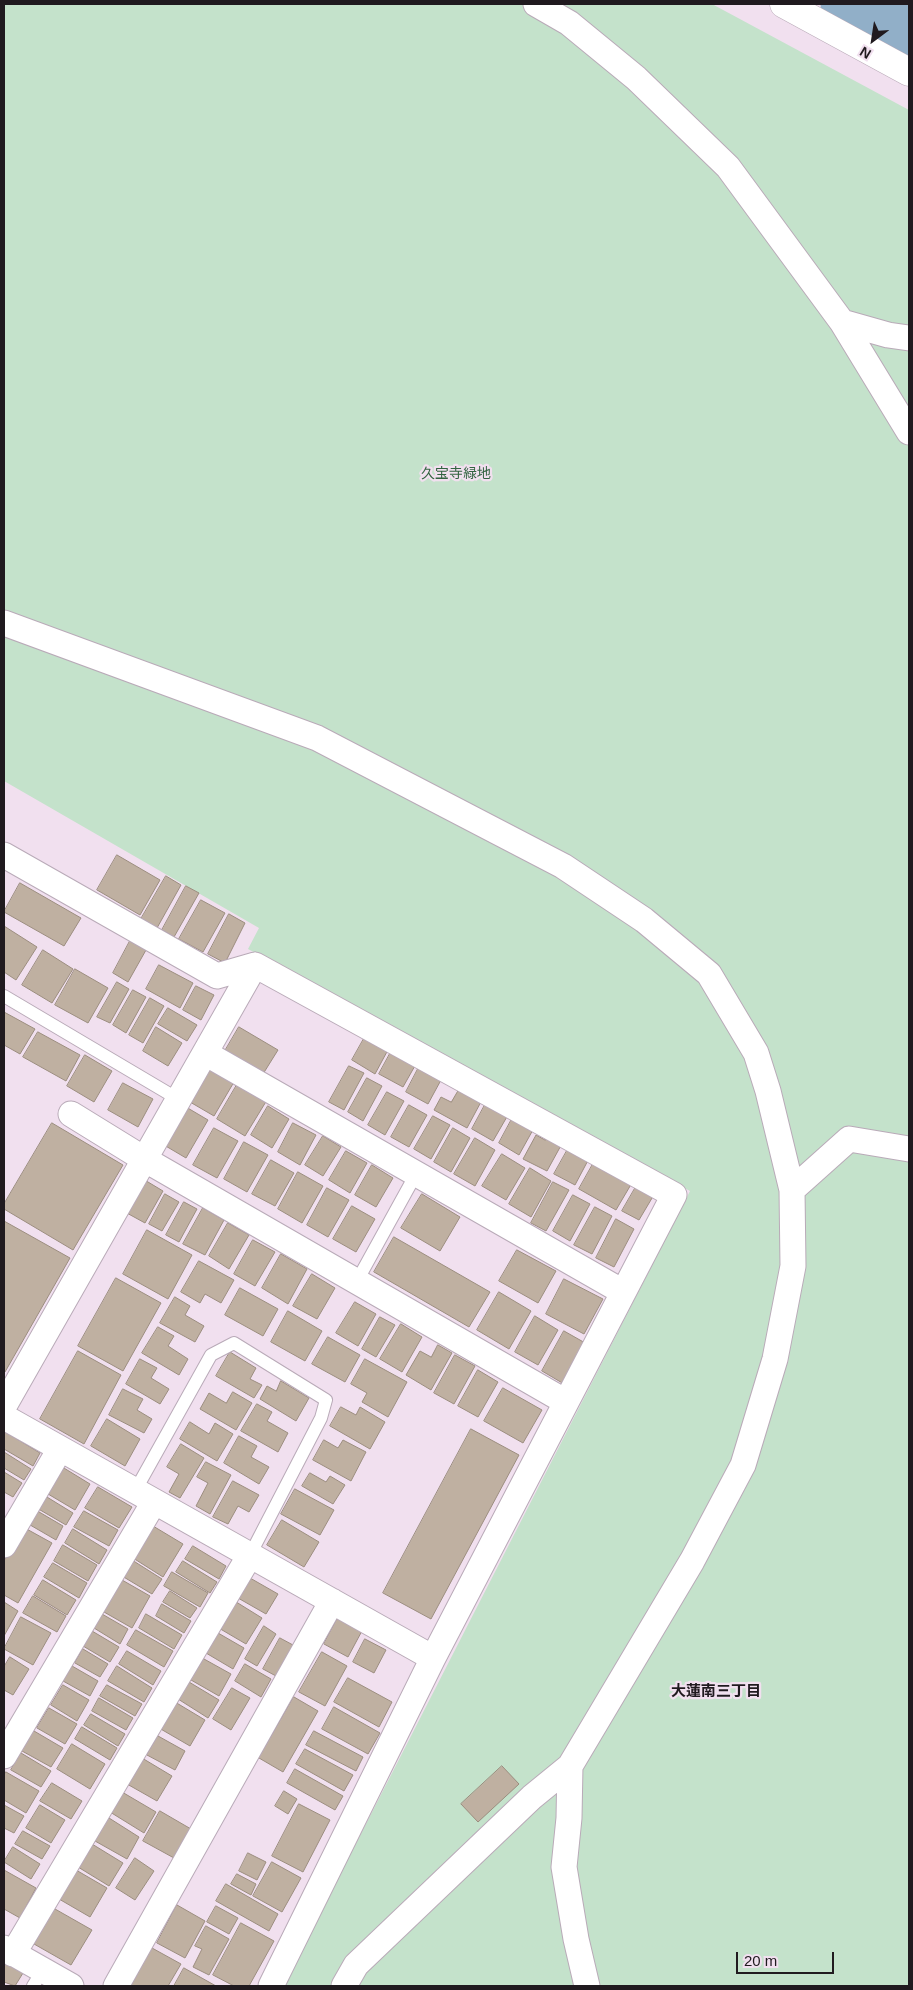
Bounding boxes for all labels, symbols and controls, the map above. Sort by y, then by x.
north arrow [848,15,898,65]
text: N [857,43,874,62]
park label: 久宝寺緑地 [421,466,491,482]
district label: 大蓮南三丁目 [671,1683,761,1701]
scale bar [738,1942,836,1974]
text: 20 m [744,1952,777,1969]

